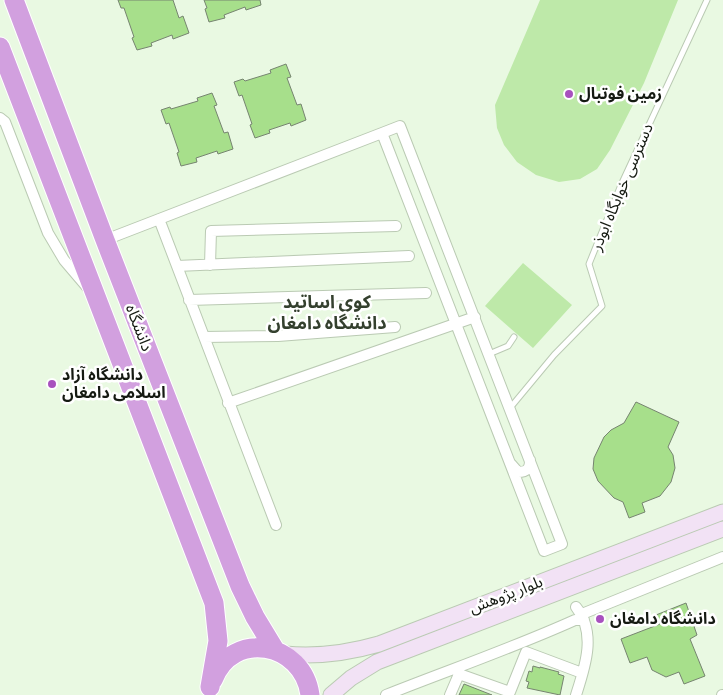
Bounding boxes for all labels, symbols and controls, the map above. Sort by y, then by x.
place label: زمین فوتبال [579,83,662,105]
marker: زمین فوتبال [563,88,575,100]
street label: دسترسی خوابگاه ابوذر [585,120,659,255]
district label: کوی اساتید دانشگاه دامغان [268,290,386,336]
street label: دانشگاه [120,301,158,355]
place label: دانشگاه آزاد اسلامی دامغان [62,364,166,404]
marker: دانشگاه آزاد اسلامی دامغان [46,378,58,390]
street label: بلوار پژوهش [466,571,546,619]
place label: دانشگاه دامغان [610,608,716,630]
marker: دانشگاه دامغان [594,613,606,625]

